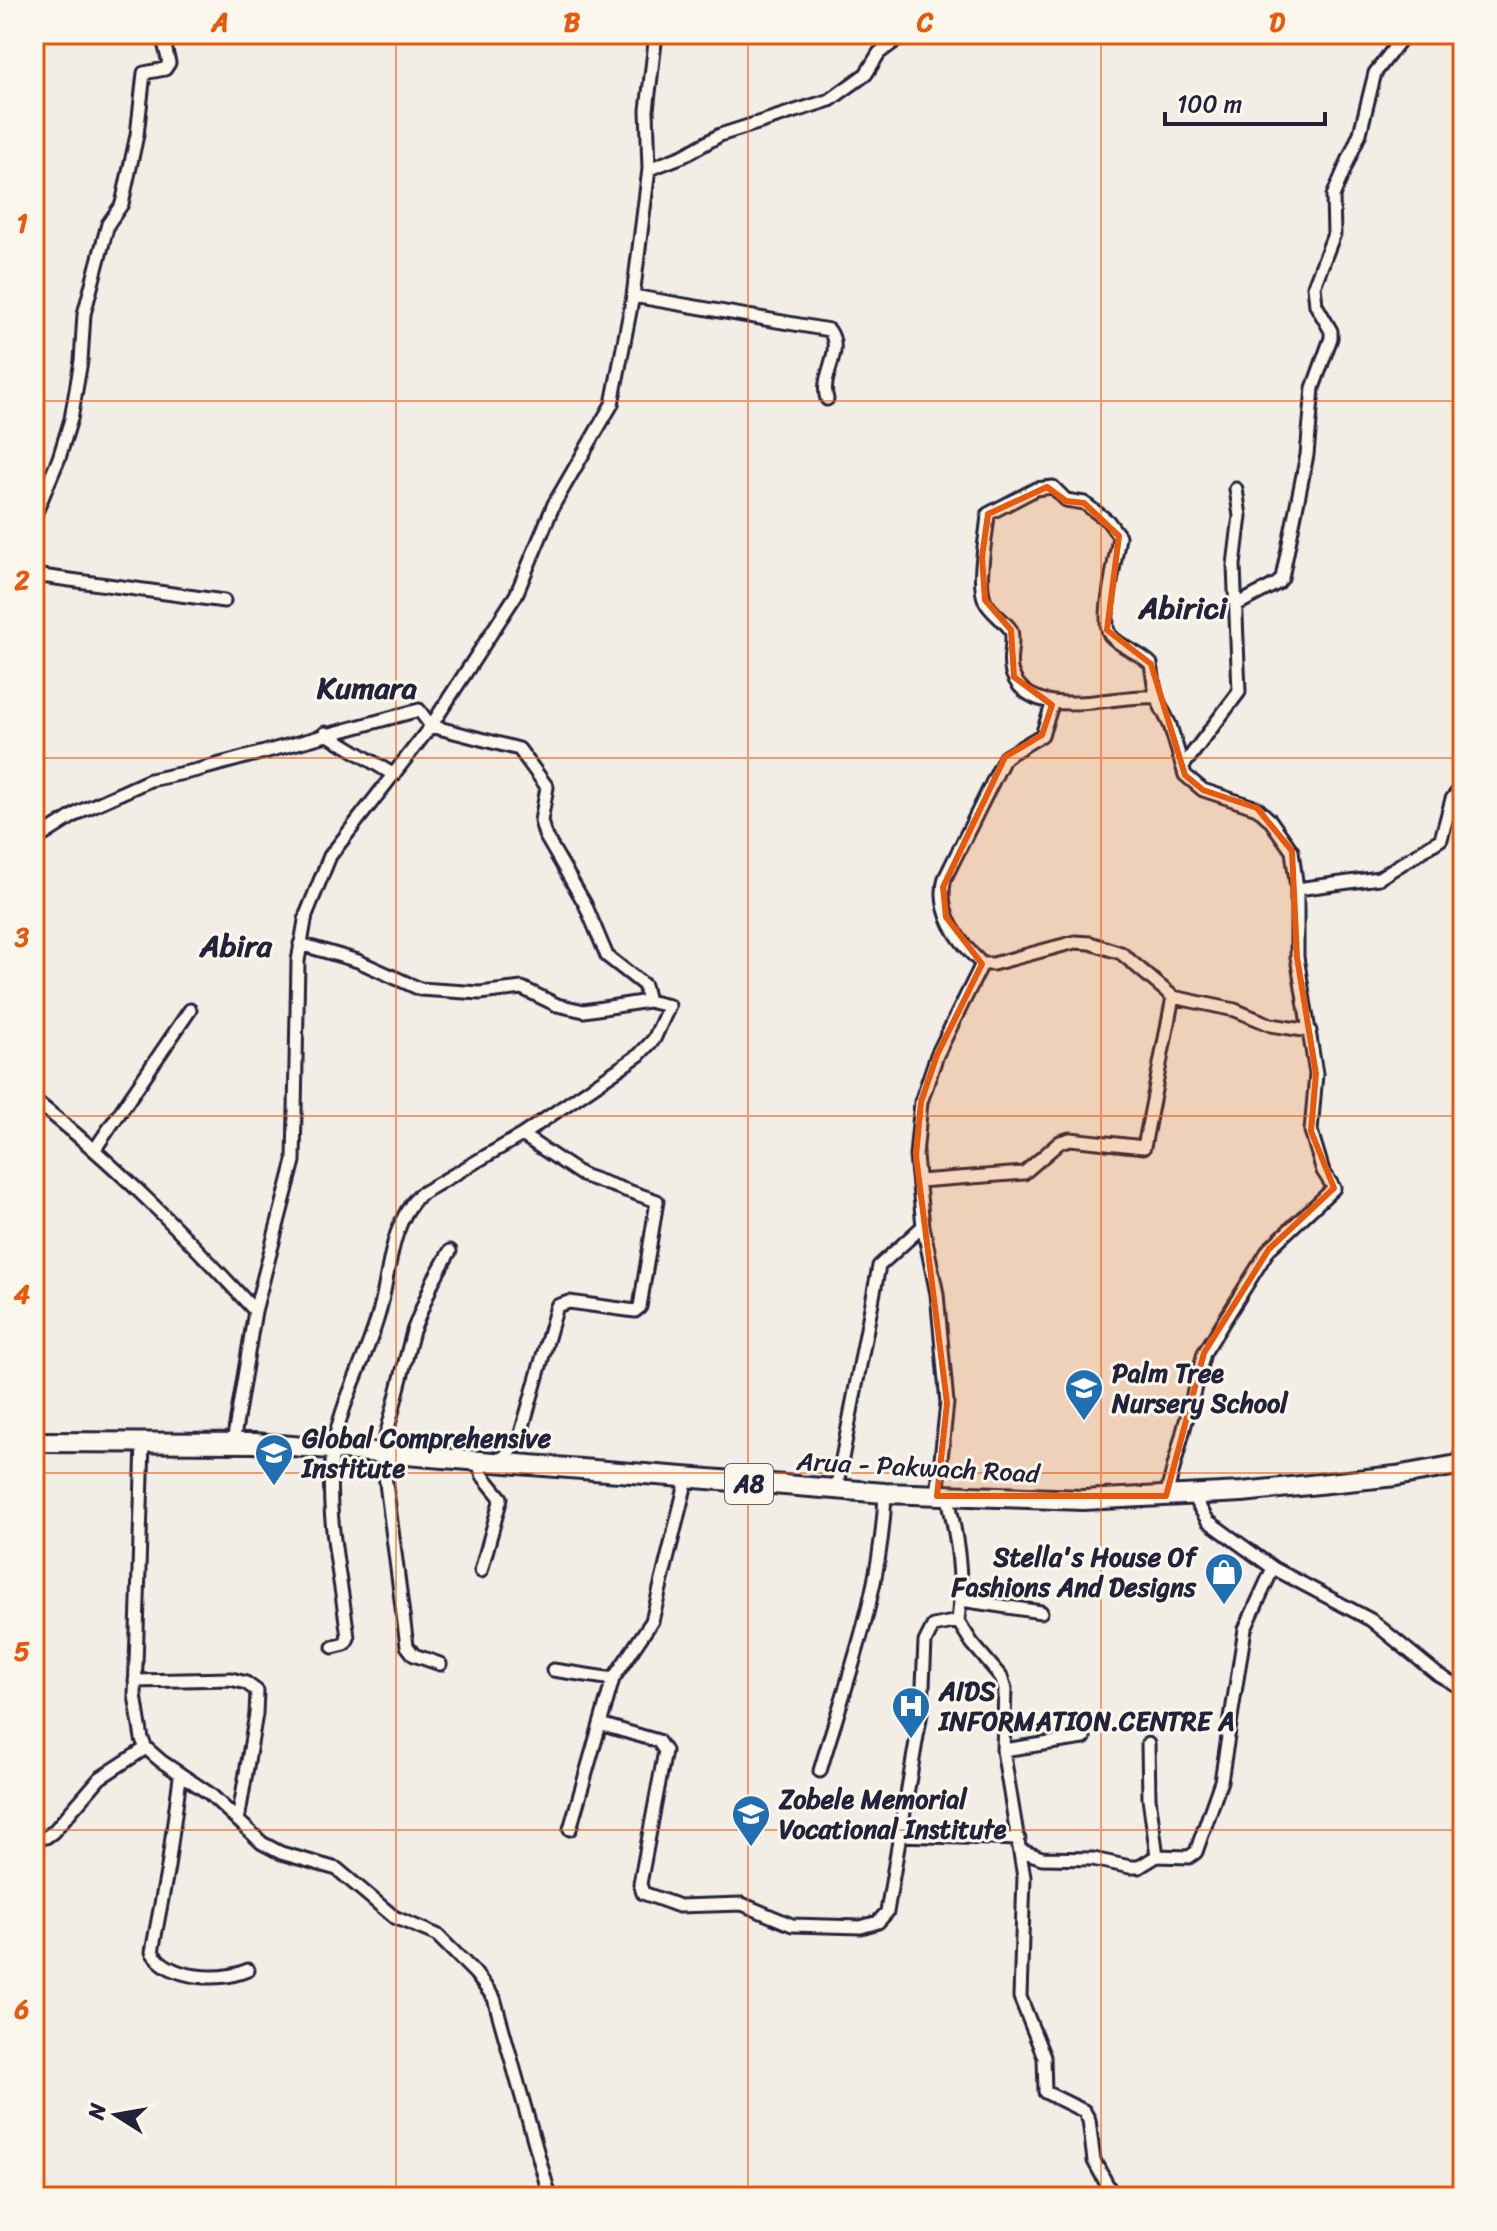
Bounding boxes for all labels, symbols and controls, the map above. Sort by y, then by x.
text: A [210,0,229,45]
text: B [564,0,581,45]
text: C [916,0,934,45]
text: D [1269,0,1285,45]
scale bar [1165,76,1325,126]
text: 100 m [1177,83,1242,125]
text: 1 [16,200,28,246]
text: 2 [13,557,30,603]
district label: Abirici [1137,581,1229,635]
district label: Kumara [316,661,418,715]
text: 3 [14,914,30,960]
district label: Abira [198,919,273,973]
text: 4 [14,1271,30,1317]
place label: Palm Tree Nursery School [1111,1350,1289,1426]
school or university icon: Palm Tree Nursery School [1063,1367,1105,1422]
place label: Global Comprehensive Institute [300,1415,552,1491]
school or university icon: Global Comprehensive Institute [253,1432,295,1487]
street label: Arua - Pakwach Road [794,1438,1043,1496]
road number: A8 [725,1464,773,1504]
place label: Stella's House Of Fashions And Designs [951,1534,1199,1610]
shop icon: Stella's House Of Fashions And Designs [1203,1551,1245,1606]
text: 5 [14,1628,30,1674]
place label: AIDS INFORMATION.CENTRE A [937,1668,1235,1744]
hospital icon: AIDS INFORMATION.CENTRE A [890,1685,932,1740]
place label: Zobele Memorial Vocational Institute [778,1776,1007,1852]
school or university icon: Zobele Memorial Vocational Institute [730,1793,772,1848]
text: 6 [14,1986,30,2032]
north arrow [76,2075,156,2155]
text: N [76,2099,118,2123]

